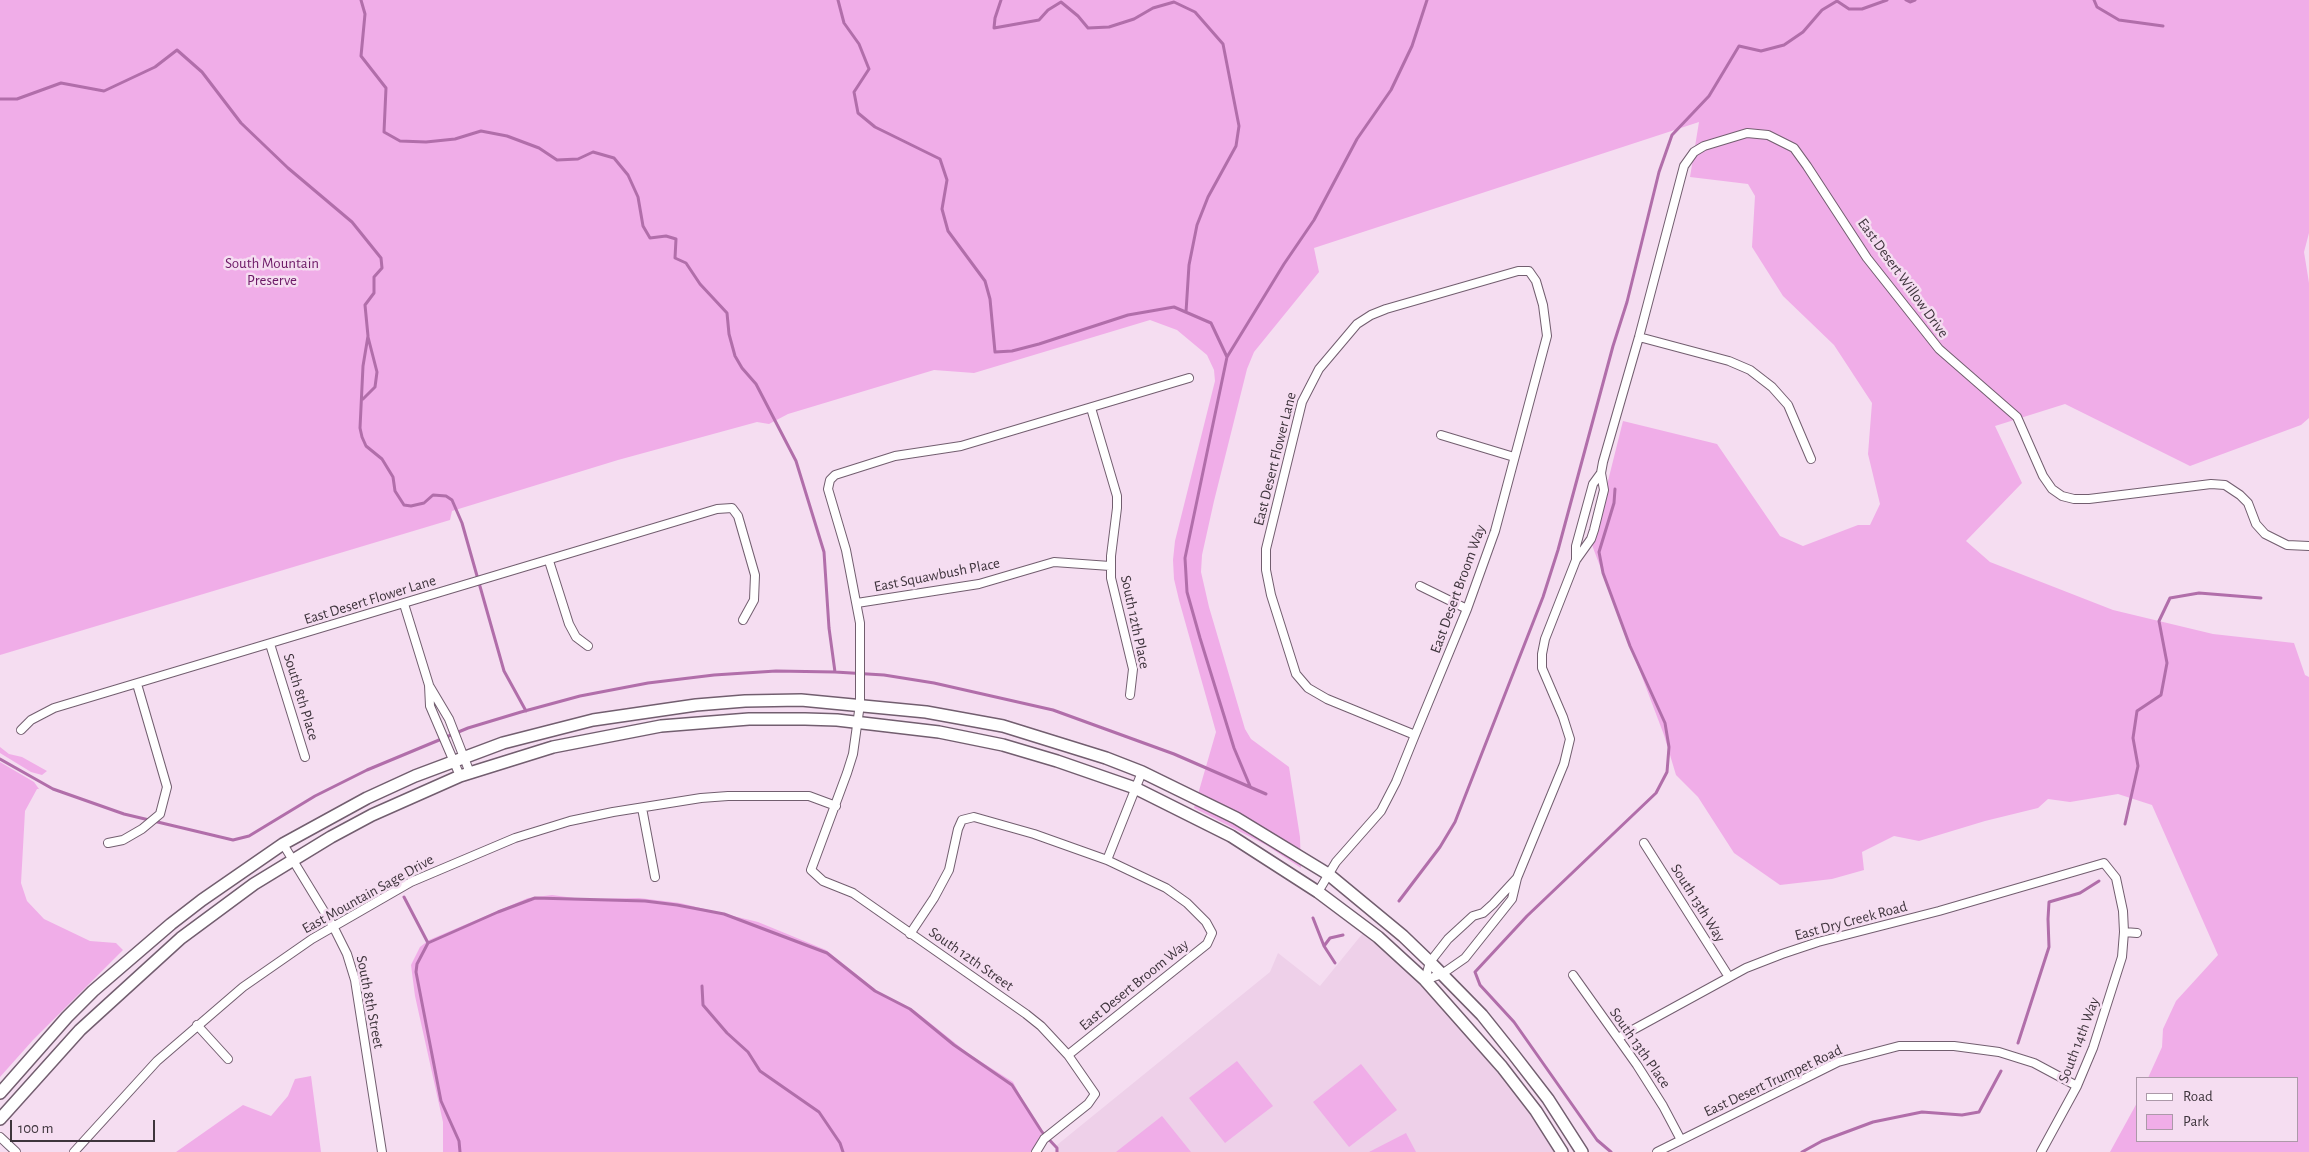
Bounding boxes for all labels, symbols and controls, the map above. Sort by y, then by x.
street label: East Desert Willow Drive [1854,215,1952,341]
park label: South Mountain Preserve [225,254,319,289]
street label: East Desert Flower Lane [1250,390,1300,528]
street label: East Desert Broom Way [1426,522,1490,656]
street label: East Squawbush Place [873,554,1001,596]
street label: East Desert Flower Lane [302,571,438,629]
street label: South 12th Place [1116,574,1154,670]
street label: South 8th Place [279,651,323,743]
street label: East Mountain Sage Drive [299,850,437,938]
street label: South 13th Way [1667,861,1729,945]
street label: East Dry Creek Road [1793,897,1909,945]
street label: South 12th Street [925,923,1017,995]
street label: East Desert Broom Way [1076,935,1192,1035]
street label: South 8th Street [352,954,388,1050]
street label: South 14th Way [2054,995,2104,1085]
street label: South 13th Place [1606,1004,1674,1092]
street label: East Desert Trumpet Road [1701,1041,1845,1121]
legend [2136,1077,2299,1142]
text: Road [2183,1089,2213,1104]
scale bar [12,1110,158,1142]
text: Park [2183,1114,2209,1129]
text: 100 m [18,1121,53,1136]

